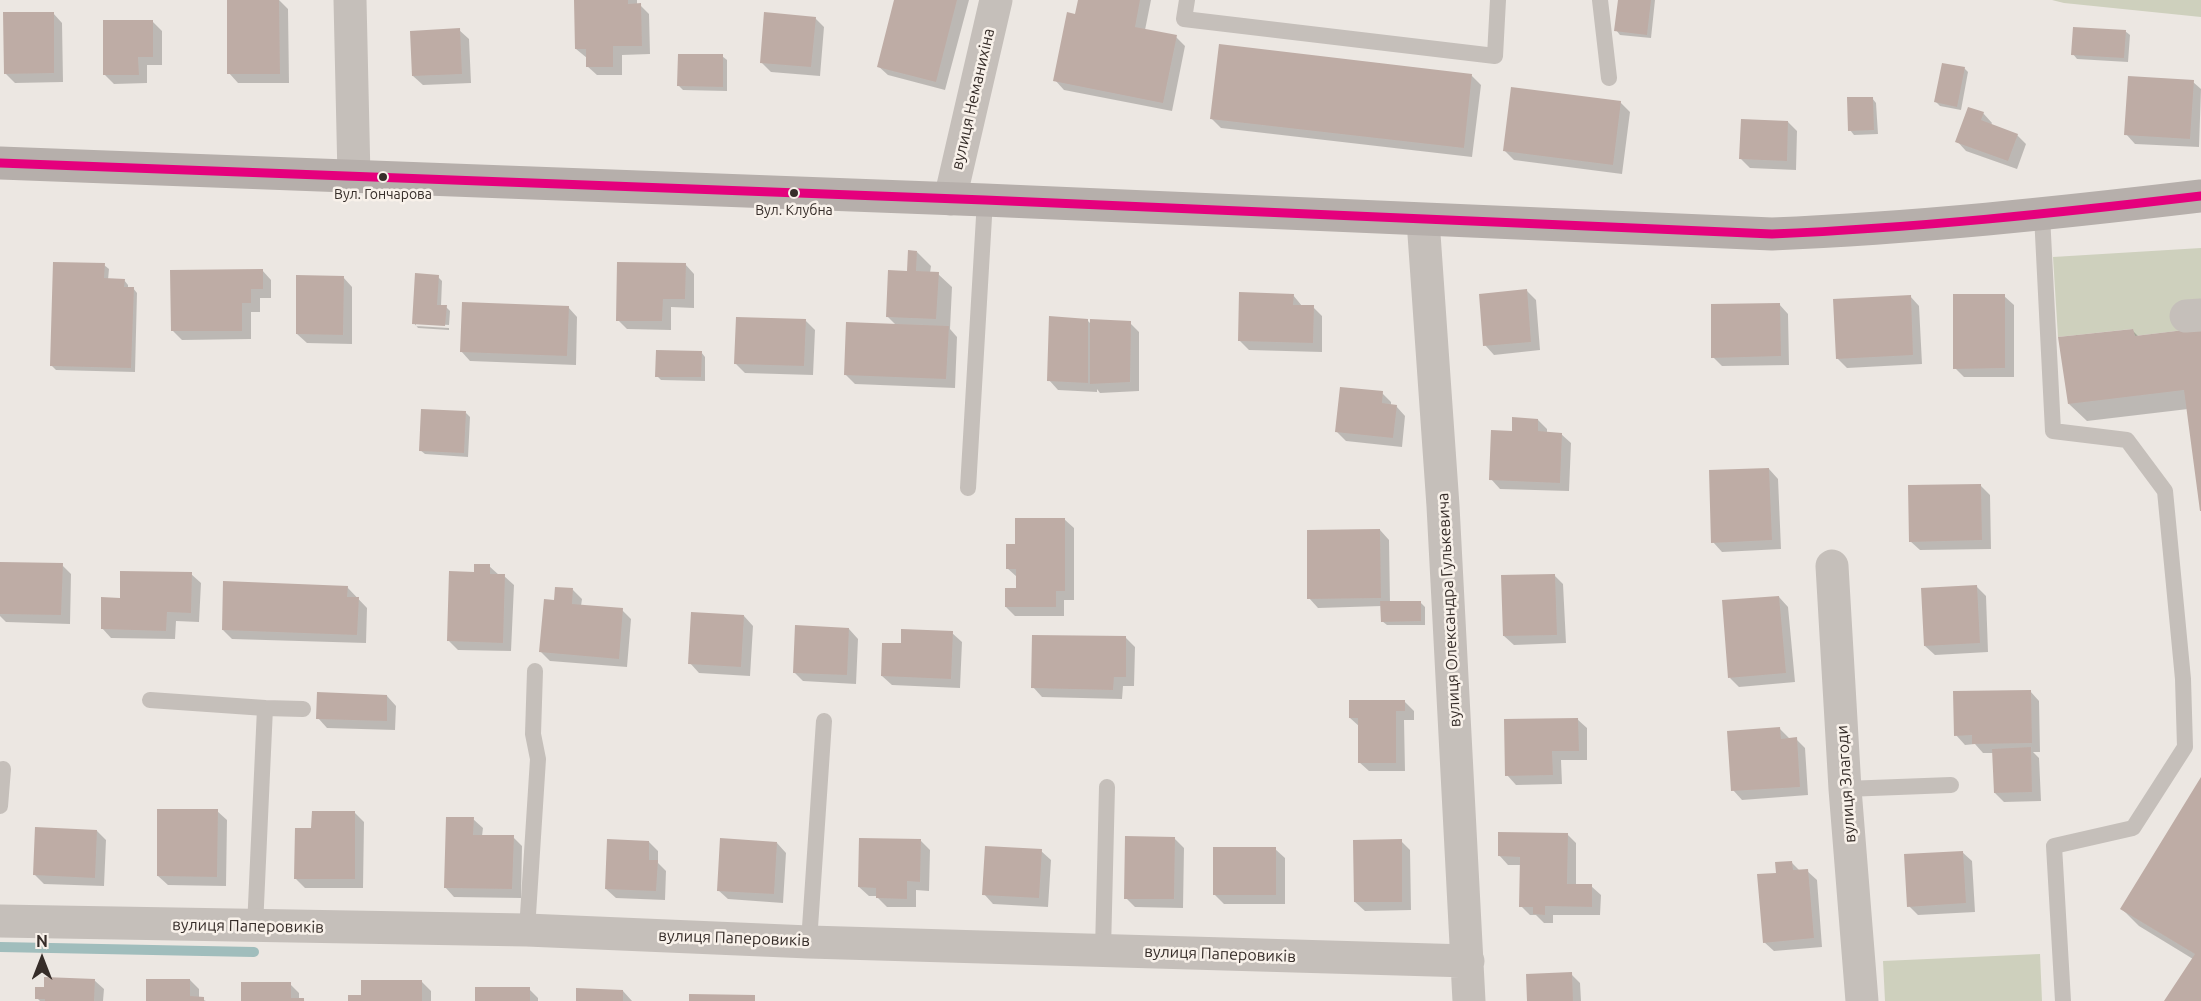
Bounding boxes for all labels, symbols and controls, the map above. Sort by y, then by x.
street label: вулиця Неманихіна [947,26,999,172]
marker: Вул. Гончарова [377,171,389,183]
place label: Вул. Гончарова [334,186,432,202]
marker: Вул. Клубна [788,187,800,199]
place label: Вул. Клубна [755,202,833,218]
street label: вулиця Олександра Гулькевича [1433,492,1465,728]
street label: вулиця Злагоди [1832,725,1860,843]
street label: вулиця Паперовиків [172,915,324,937]
street label: вулиця Паперовиків [658,926,810,950]
north arrow [12,929,72,989]
text: N [36,932,48,950]
street label: вулиця Паперовиків [1144,942,1296,966]

